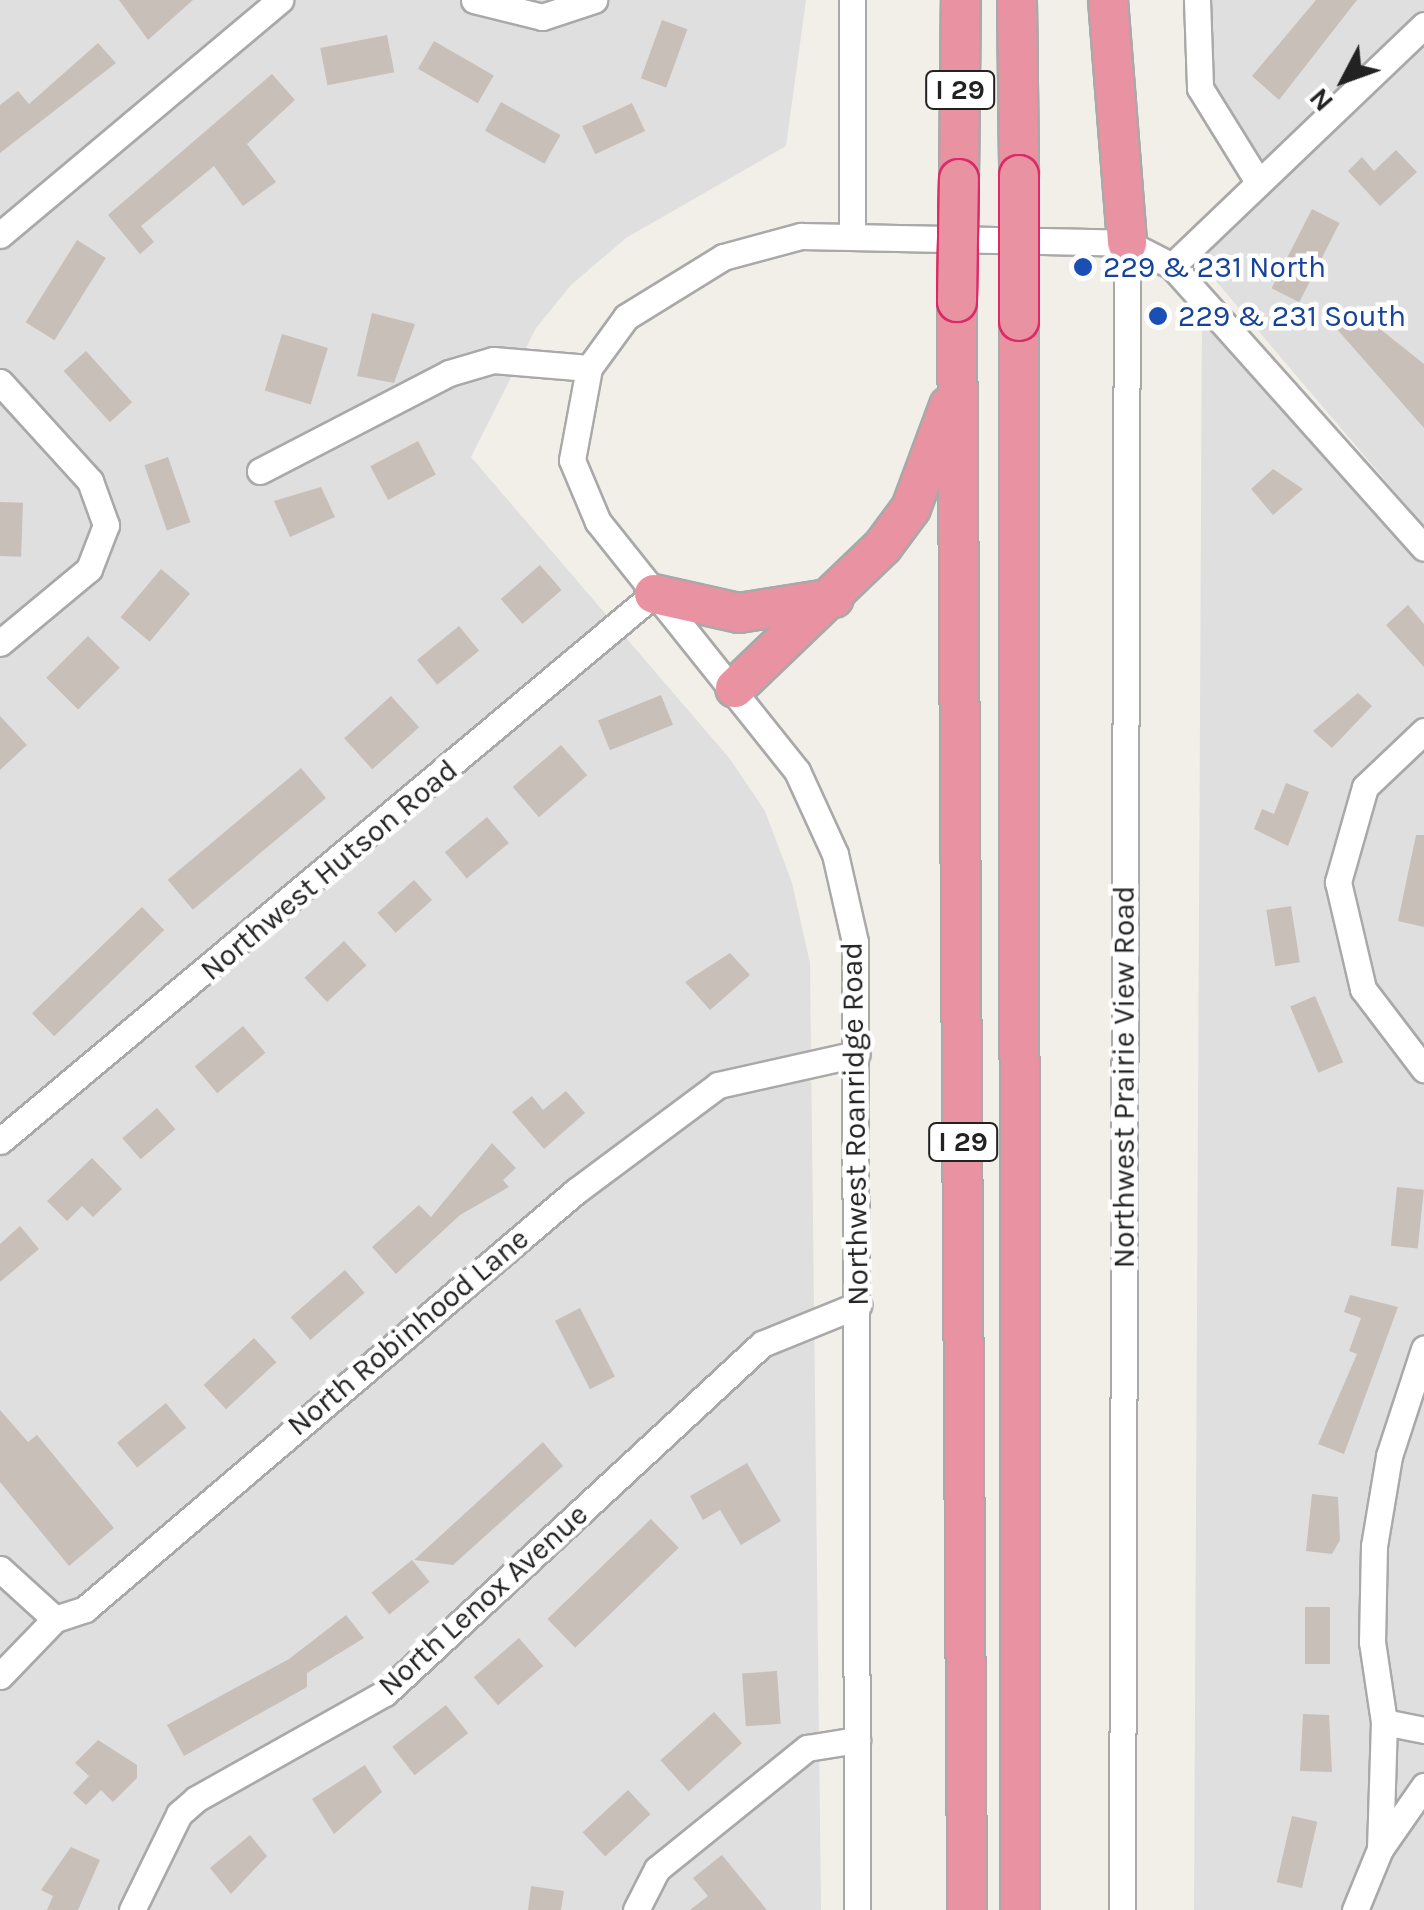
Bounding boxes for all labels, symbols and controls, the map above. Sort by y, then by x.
north arrow [1294,30,1394,130]
road number: I 29 [925,67,995,113]
text: N [1302,82,1340,118]
place label: 229 & 231 North [1103,249,1326,285]
marker: 229 & 231 North [1072,256,1094,278]
place label: 229 & 231 South [1178,298,1406,334]
marker: 229 & 231 South [1147,305,1169,327]
street label: Northwest Hutson Road [193,752,465,988]
street label: Northwest Prairie View Road [1106,886,1142,1268]
street label: Northwest Roanridge Road [834,942,876,1306]
road number: I 29 [928,1119,998,1165]
street label: North Robinhood Lane [280,1221,536,1443]
street label: North Lenox Avenue [371,1496,595,1704]

